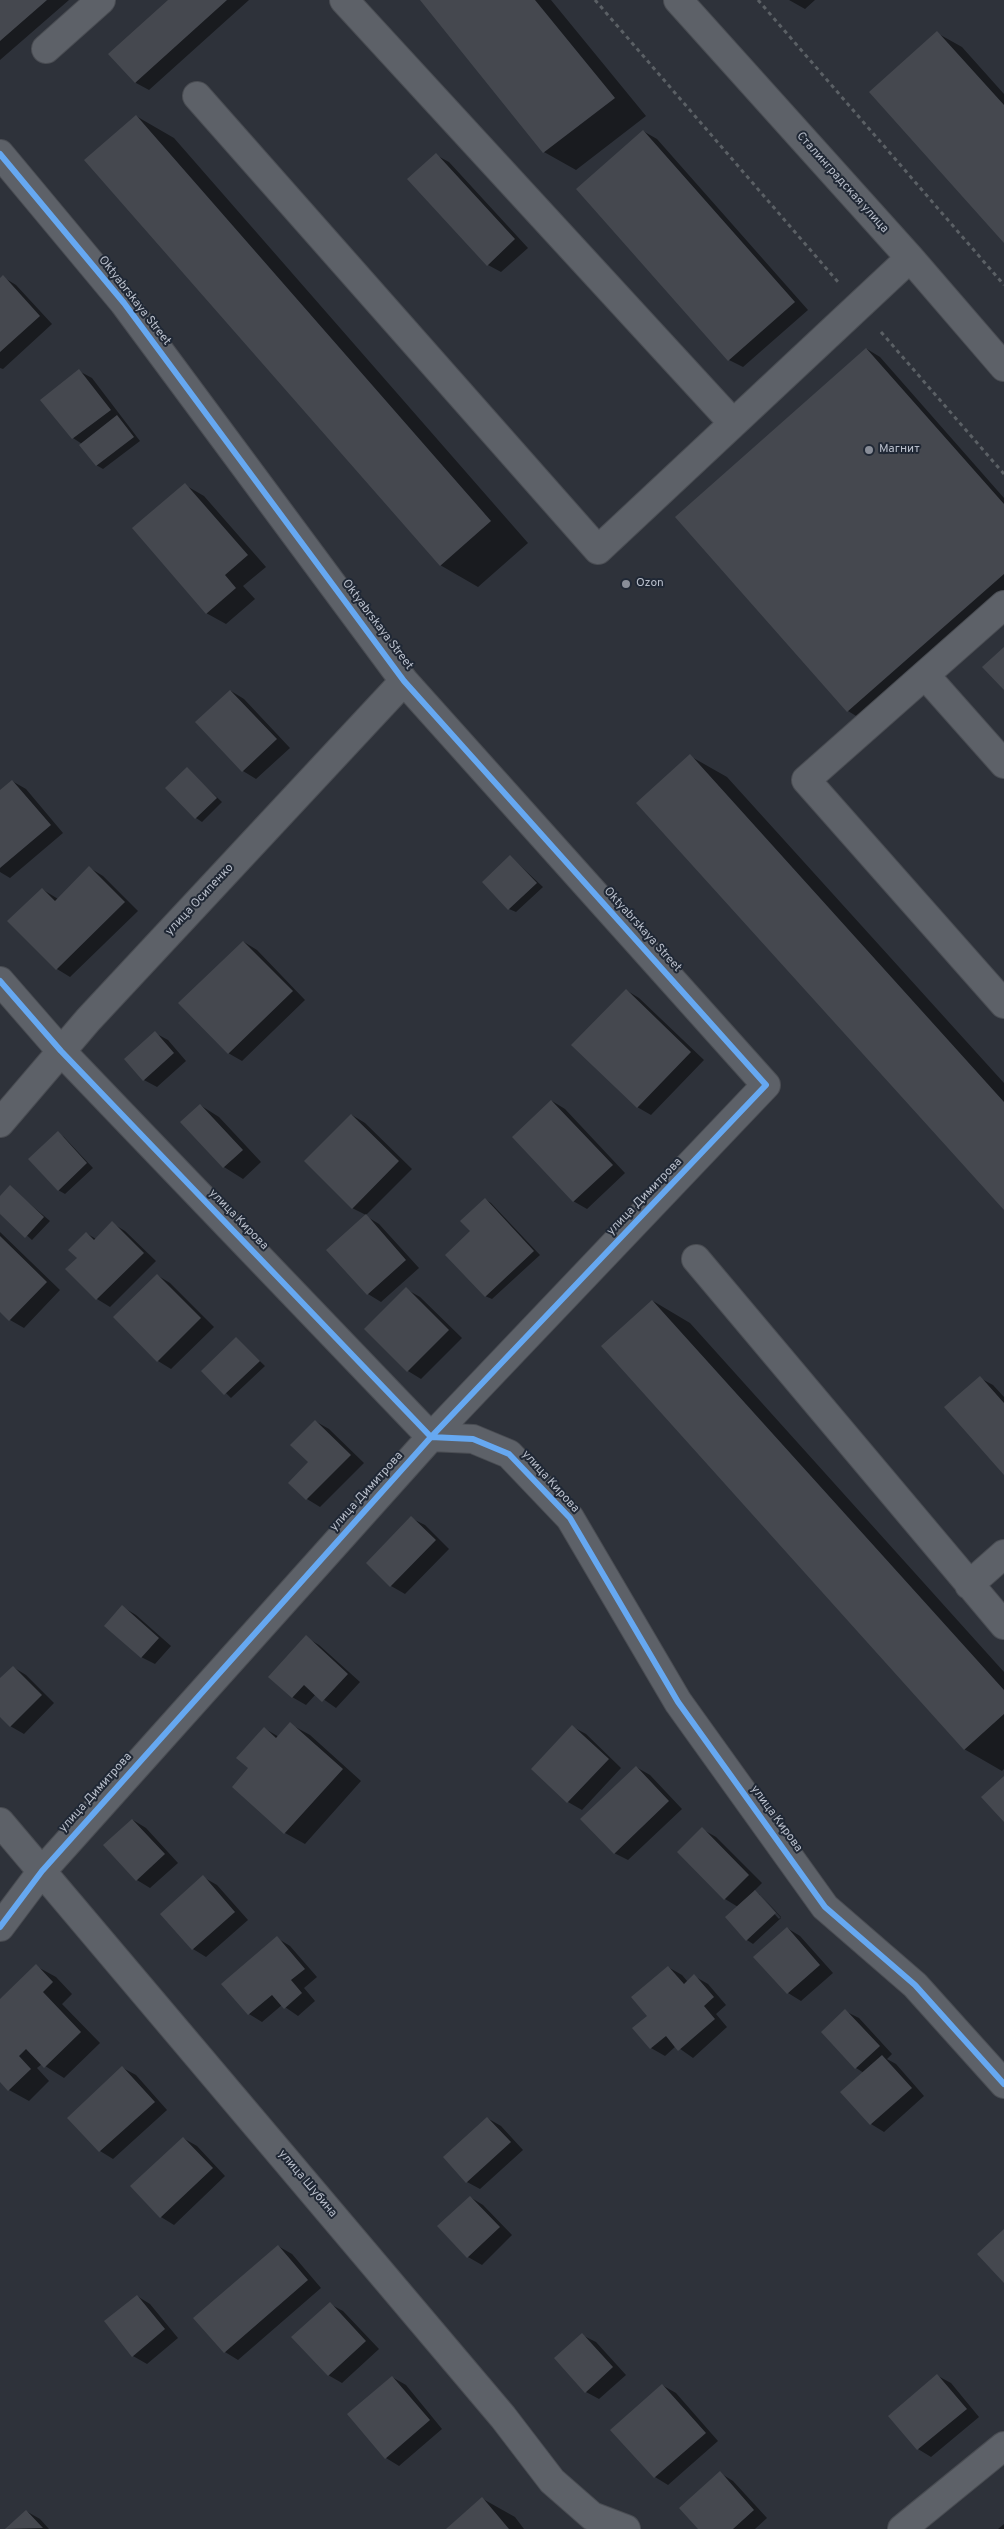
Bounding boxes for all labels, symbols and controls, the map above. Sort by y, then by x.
street label: Сталинградская улица [793,130,891,236]
street label: Oktyabrskaya Street [95,254,173,348]
place label: Магнит [879,443,920,457]
marker: Магнит [863,444,875,456]
street label: Oktyabrskaya Street [338,577,416,673]
place label: Ozon [636,577,664,591]
marker: Ozon [620,578,632,590]
street label: улица Осипенко [163,861,237,939]
street label: Oktyabrskaya Street [600,885,684,975]
street label: улица Димитрова [604,1155,686,1239]
street label: улица Кирова [205,1187,271,1253]
street label: улица Кирова [518,1448,582,1516]
street label: улица Димитрова [327,1449,407,1535]
street label: улица Димитрова [56,1750,136,1836]
street label: улица Кирова [747,1783,805,1855]
street label: улица Шубина [275,2147,339,2221]

